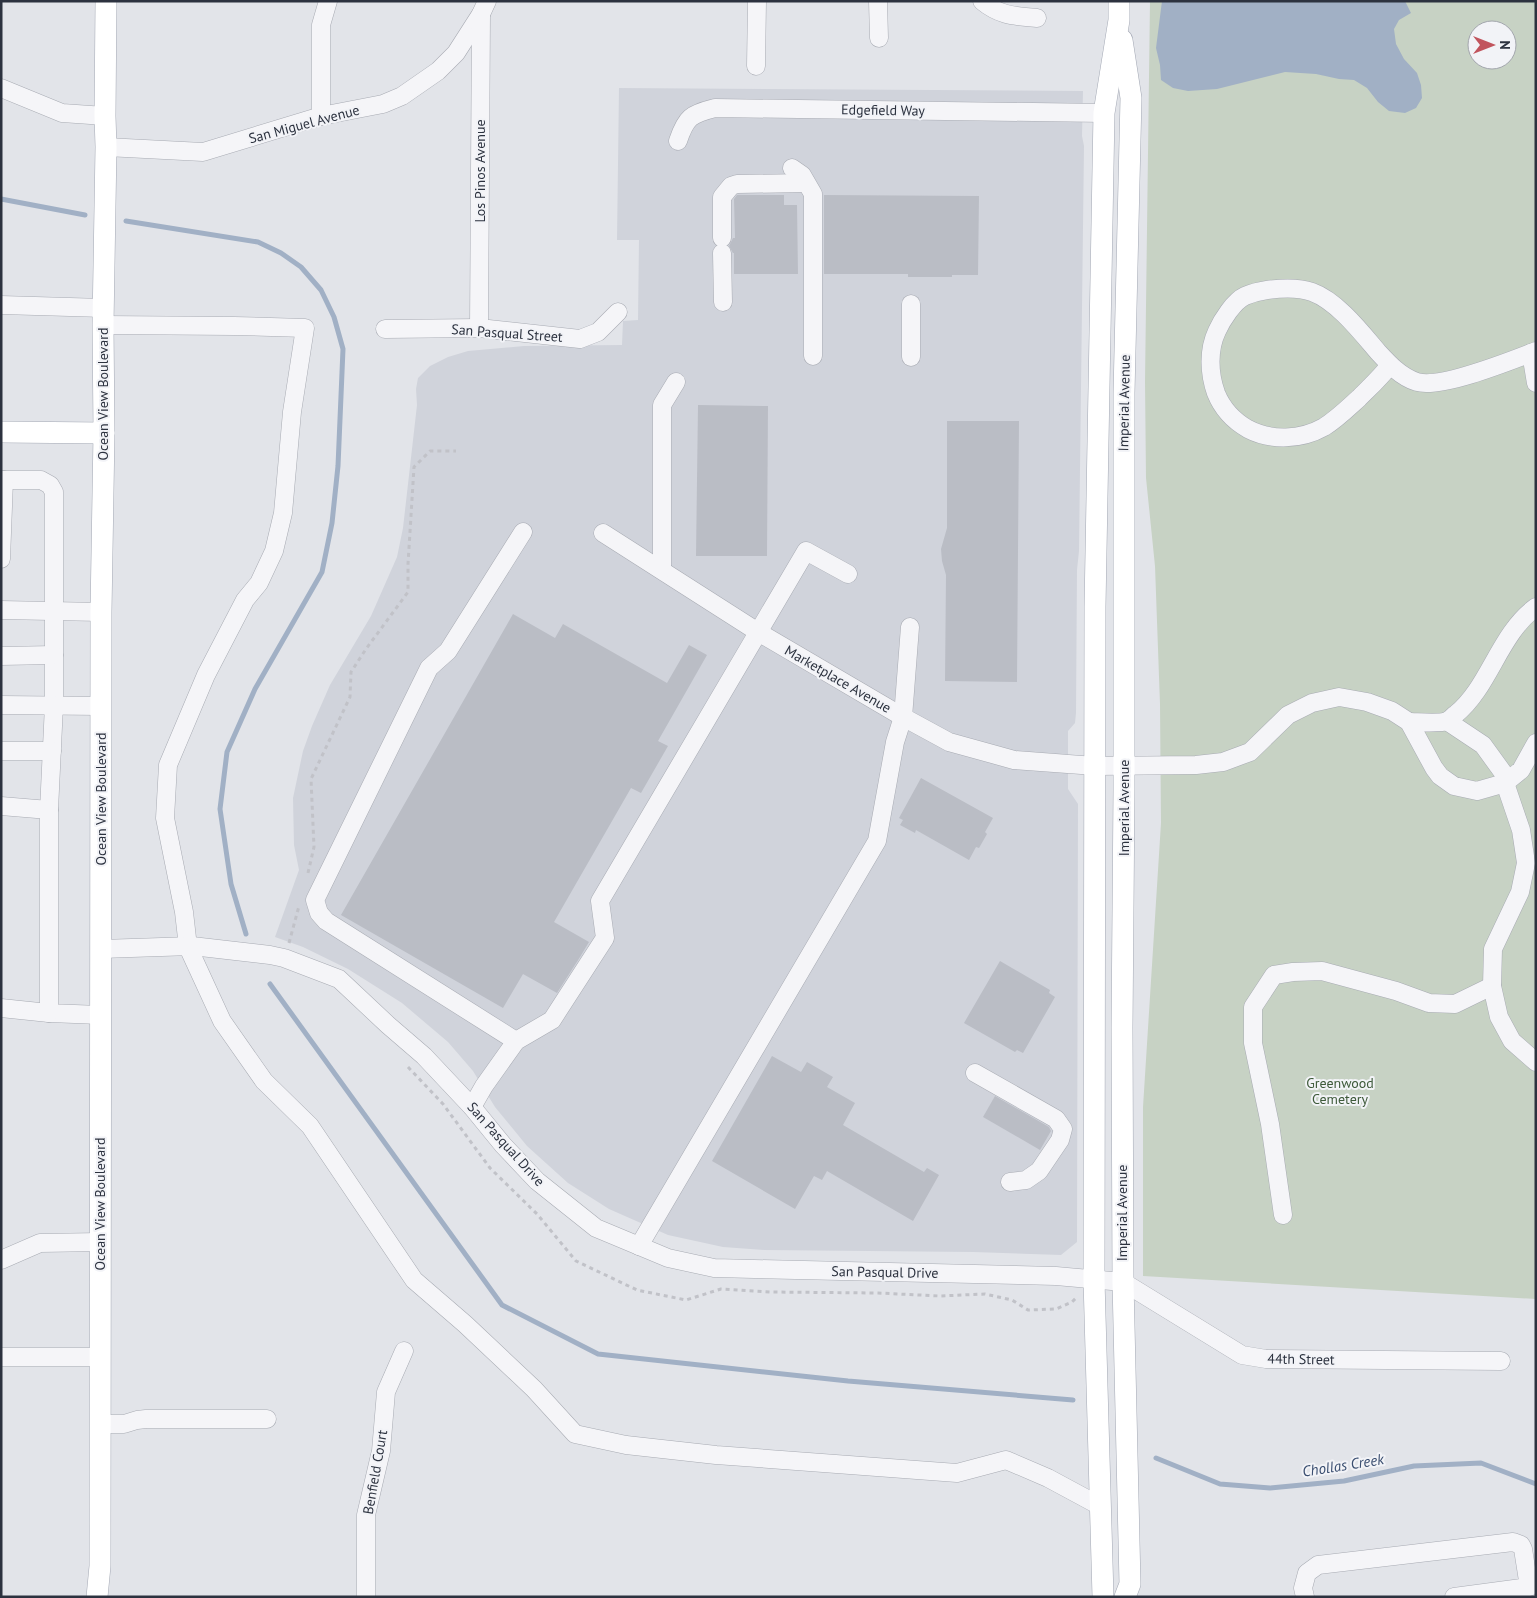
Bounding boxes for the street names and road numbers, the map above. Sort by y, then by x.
street label: Edgefield Way [841,100,926,120]
street label: San Miguel Avenue [247,101,361,147]
street label: Los Pinos Avenue [471,119,489,223]
street label: San Pasqual Street [451,320,564,346]
street label: Ocean View Boulevard [94,327,112,461]
street label: Imperial Avenue [1114,355,1134,451]
street label: Marketplace Avenue [782,641,894,717]
street label: Ocean View Boulevard [92,732,110,866]
street label: Imperial Avenue [1115,760,1133,856]
street label: San Pasqual Drive [463,1098,549,1190]
street label: Ocean View Boulevard [91,1137,109,1271]
street label: Imperial Avenue [1113,1165,1131,1261]
street label: San Pasqual Drive [831,1262,939,1282]
street label: 44th Street [1267,1349,1335,1369]
street label: Benfield Court [359,1428,391,1516]

